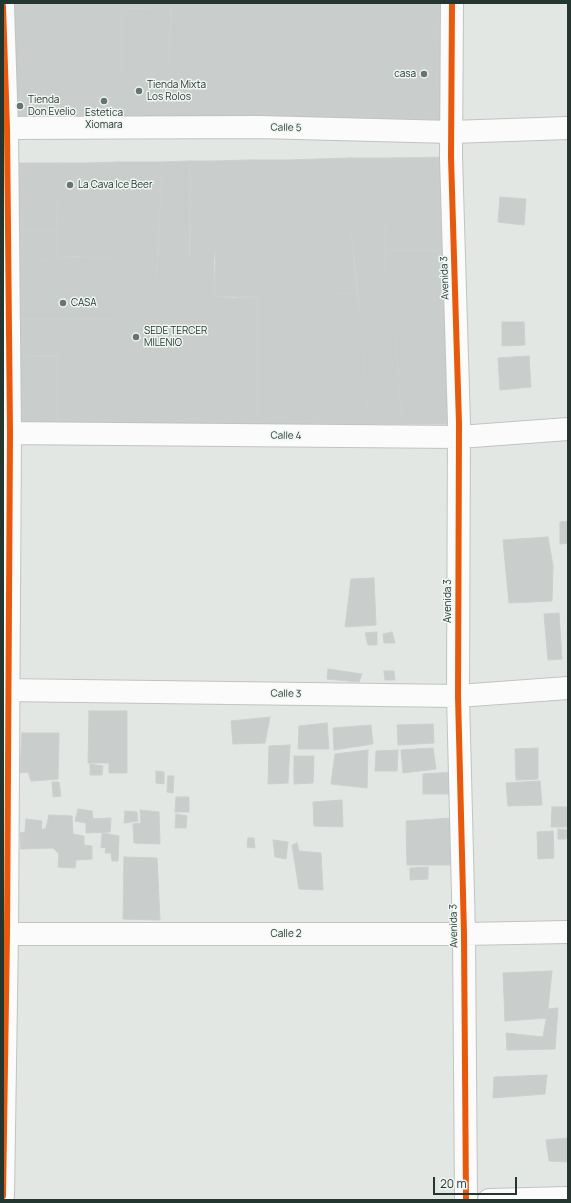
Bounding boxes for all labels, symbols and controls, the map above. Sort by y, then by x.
place label: casa [394,68,416,80]
marker: casa [419,69,429,79]
place label: Tienda Mixta Los Rolos [147,79,206,102]
marker: Tienda Mixta Los Rolos [134,86,144,96]
place label: Tienda Don Evelio [28,94,76,118]
marker: Estetica Xiomara [99,96,109,106]
marker: Tienda Don Evelio [15,101,25,111]
place label: Estetica Xiomara [85,107,123,130]
street label: Calle 5 [270,122,302,134]
place label: La Cava Ice Beer [78,179,152,191]
marker: La Cava Ice Beer [65,180,75,190]
street label: Avenida 3 [438,256,452,300]
place label: CASA [71,297,97,309]
marker: CASA [58,298,68,308]
place label: SEDE TERCER MILENIO [144,325,207,348]
marker: SEDE TERCER MILENIO [131,332,141,342]
street label: Calle 4 [270,430,302,442]
street label: Avenida 3 [442,579,454,623]
street label: Calle 3 [271,688,301,700]
street label: Avenida 3 [448,904,460,948]
street label: Calle 2 [271,928,301,940]
scale bar [435,1169,519,1195]
text: 20 m [440,1175,467,1192]

